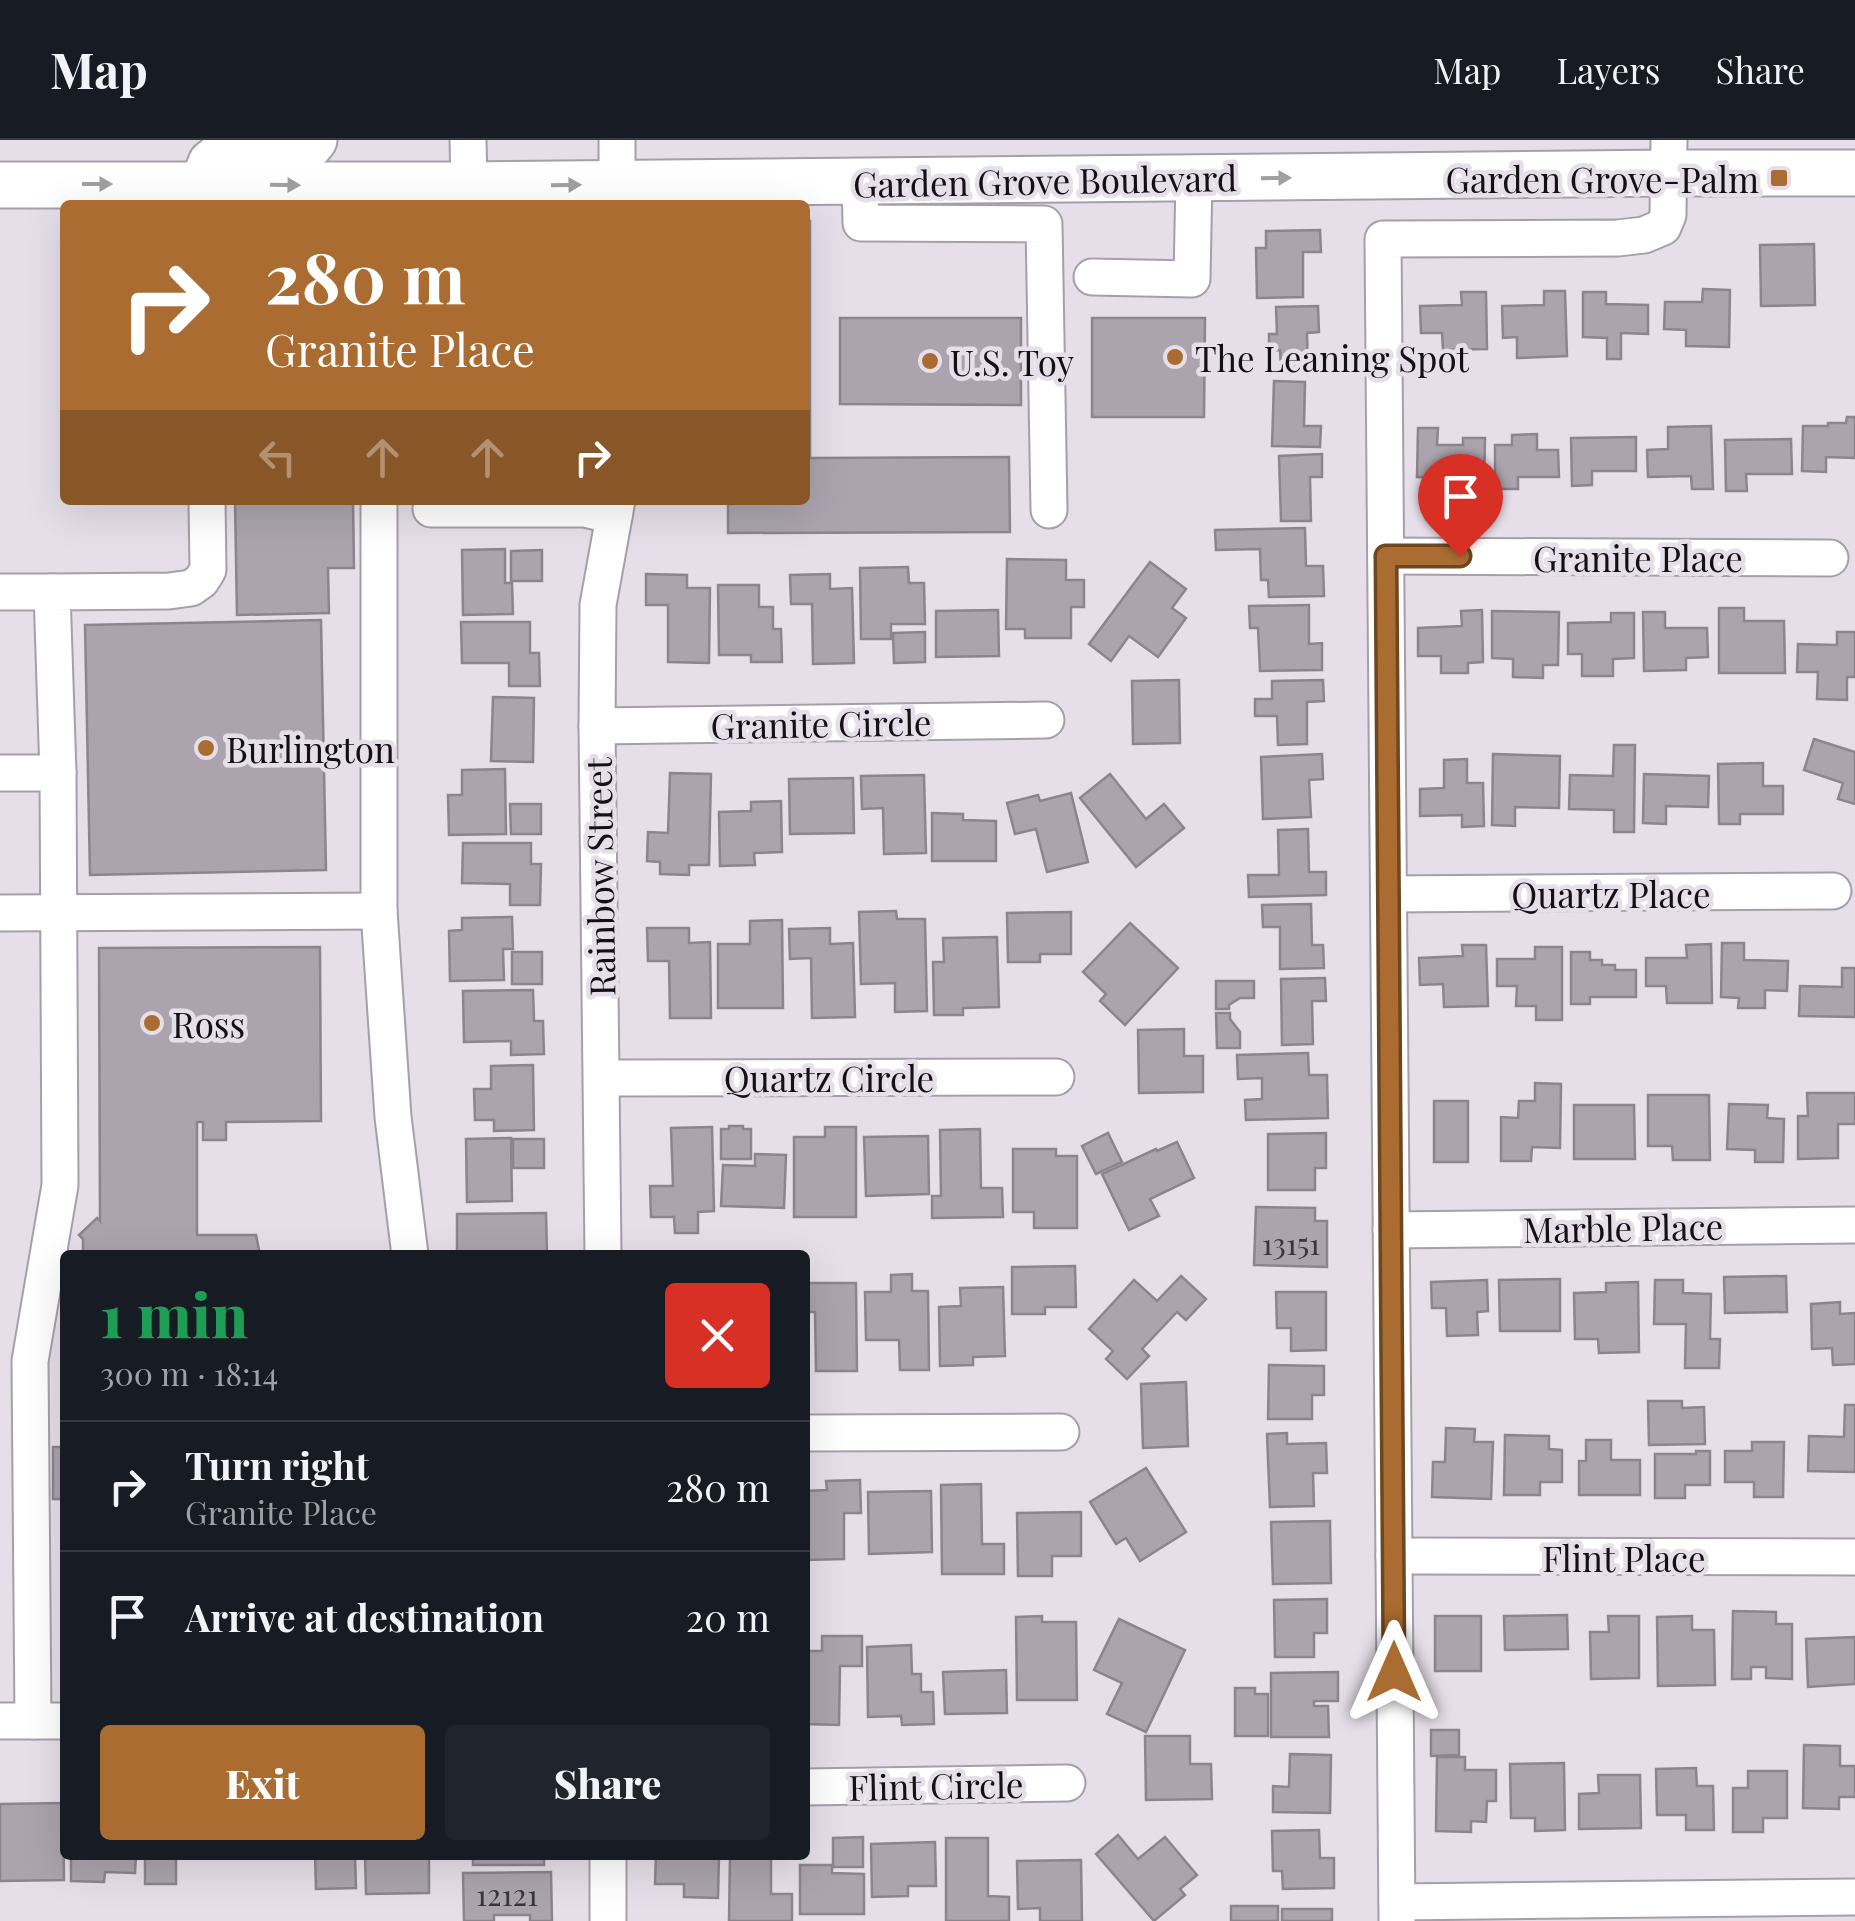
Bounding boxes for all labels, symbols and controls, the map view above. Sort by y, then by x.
text: Map [50,37,148,101]
text: Map [1433,46,1501,93]
text: Layers [1556,46,1661,93]
text: Share [1716,46,1805,93]
street label: Garden Grove Boulevard [853,153,1237,207]
place label: Garden Grove-Palm [1445,155,1759,202]
marker: Garden Grove-Palm [1768,167,1790,189]
one-way arrow [1261,169,1293,185]
one-way arrow [82,176,114,192]
one-way arrow [551,176,583,192]
one-way arrow [270,177,302,193]
text: 280 m [265,228,466,322]
icon: right [100,240,230,370]
text: Granite Place [265,318,535,378]
place label: The Leaning Spot [1195,334,1470,381]
place label: U.S. Toy [950,338,1075,385]
marker: The Leaning Spot [1164,346,1186,368]
marker: U.S. Toy [919,350,941,372]
icon: left [250,430,305,485]
icon: ahead [355,430,410,485]
icon: ahead [460,430,515,485]
icon: right [565,430,620,485]
pin [1418,454,1503,557]
icon: arrive [1433,469,1488,524]
street label: Granite Place [1533,534,1743,581]
street label: Granite Circle [710,698,932,748]
place label: Burlington [226,725,395,772]
marker: Burlington [195,737,217,759]
street label: Rainbow Street [573,757,625,997]
street label: Quartz Place [1511,870,1711,917]
place label: Ross [172,1000,245,1047]
marker: Ross [141,1012,163,1034]
street label: Quartz Circle [724,1054,934,1101]
street label: Marble Place [1522,1202,1724,1252]
house number: 13151 [1262,1223,1320,1263]
text: 1 min [100,1273,248,1353]
button: close [665,1283,770,1388]
text: 300 m · 18:14 [100,1351,278,1394]
text: Turn right [185,1439,369,1490]
icon: right [100,1459,155,1514]
text: 280 m [666,1461,770,1512]
text: Granite Place [185,1490,377,1533]
street label: Flint Place [1542,1534,1706,1581]
icon: arrive [100,1589,155,1644]
text: Arrive at destination [185,1591,544,1642]
text: 20 m [686,1591,770,1642]
position arrow [1342,1620,1446,1724]
button: Exit [100,1725,425,1840]
button: Share [445,1725,770,1840]
street label: Flint Circle [848,1760,1024,1810]
house number: 12121 [476,1874,538,1914]

